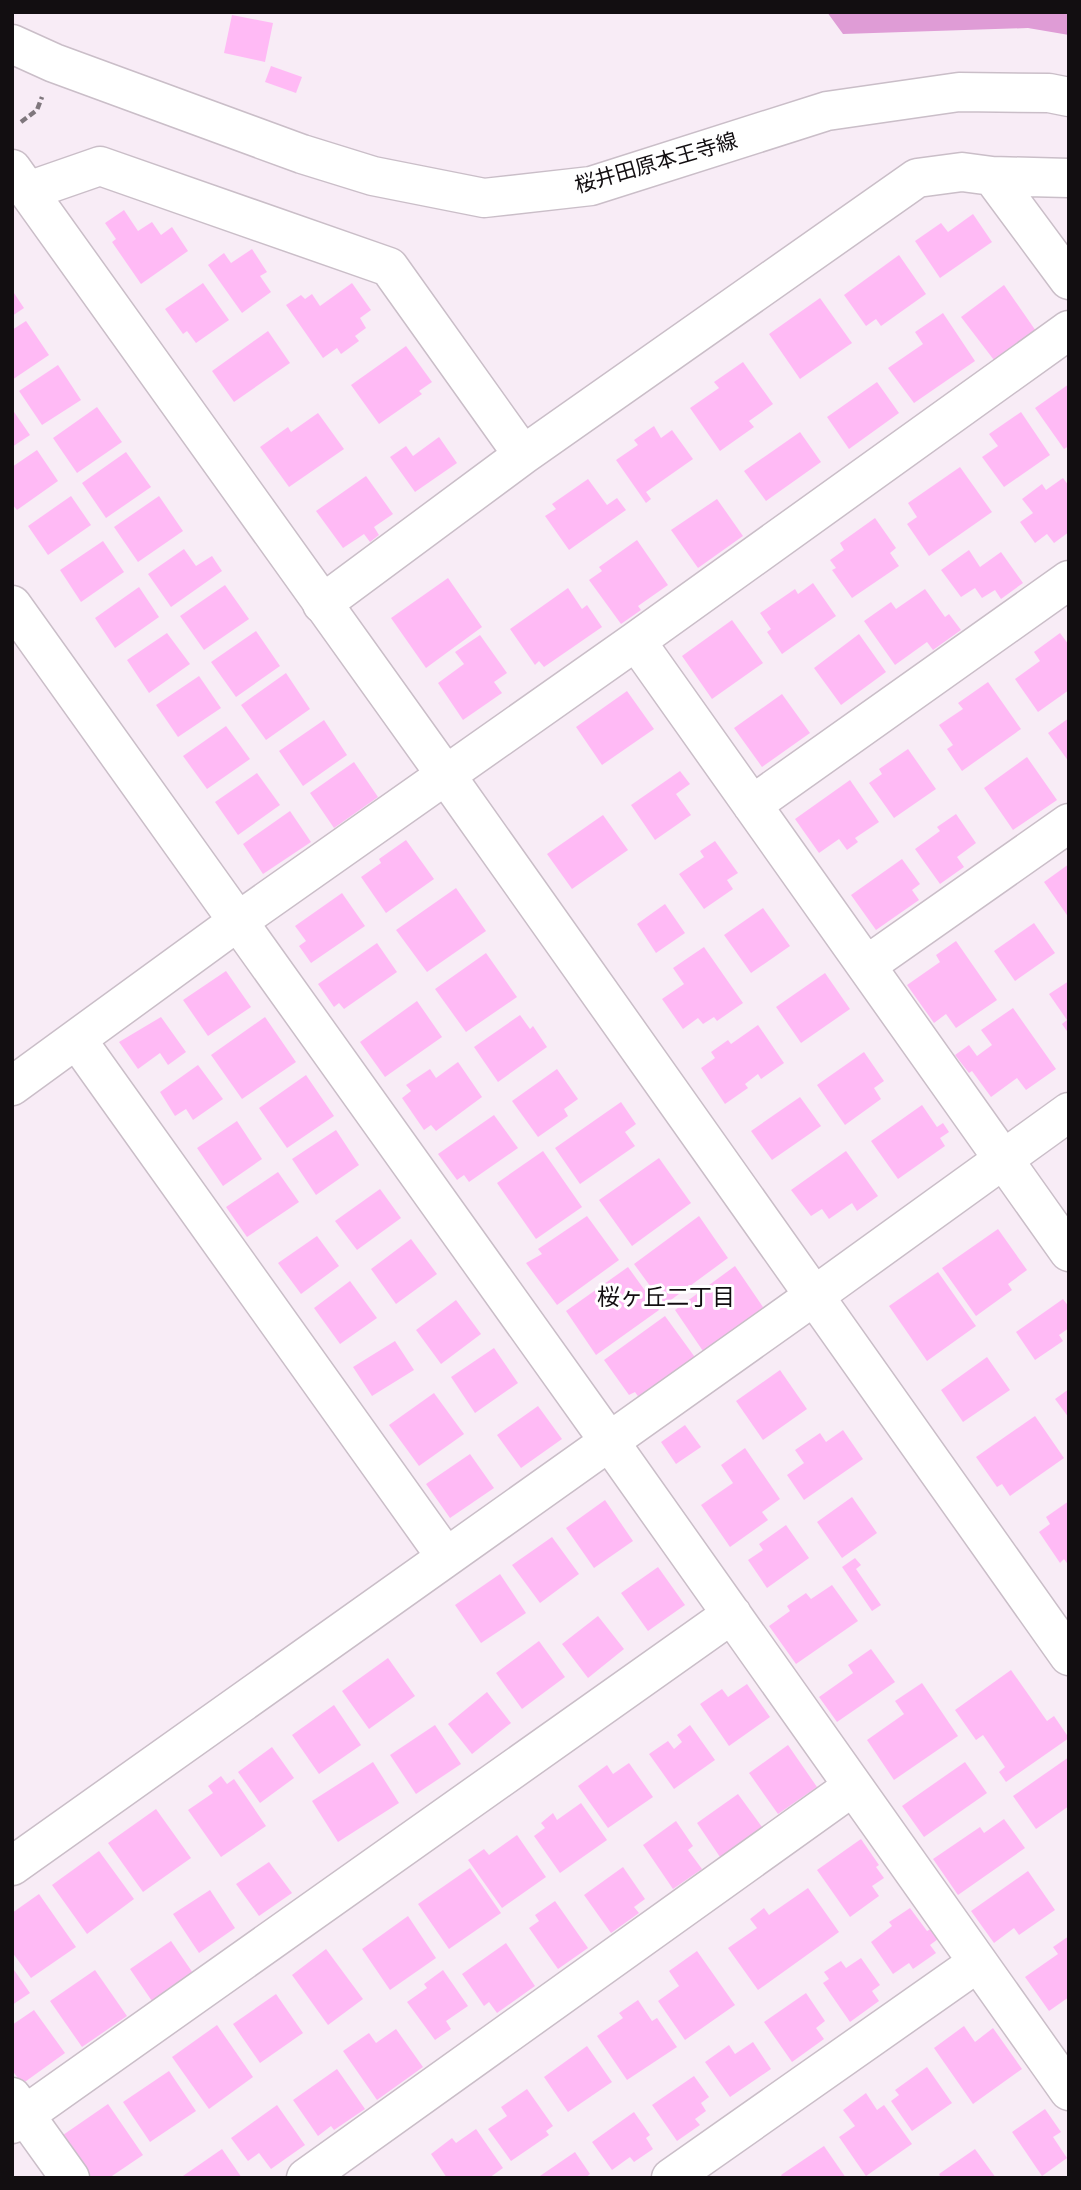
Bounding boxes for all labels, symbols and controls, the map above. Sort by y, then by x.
street label: 桜井田原本王寺線 [571,125,740,199]
district label: 桜ヶ丘二丁目 [597,1280,735,1312]

